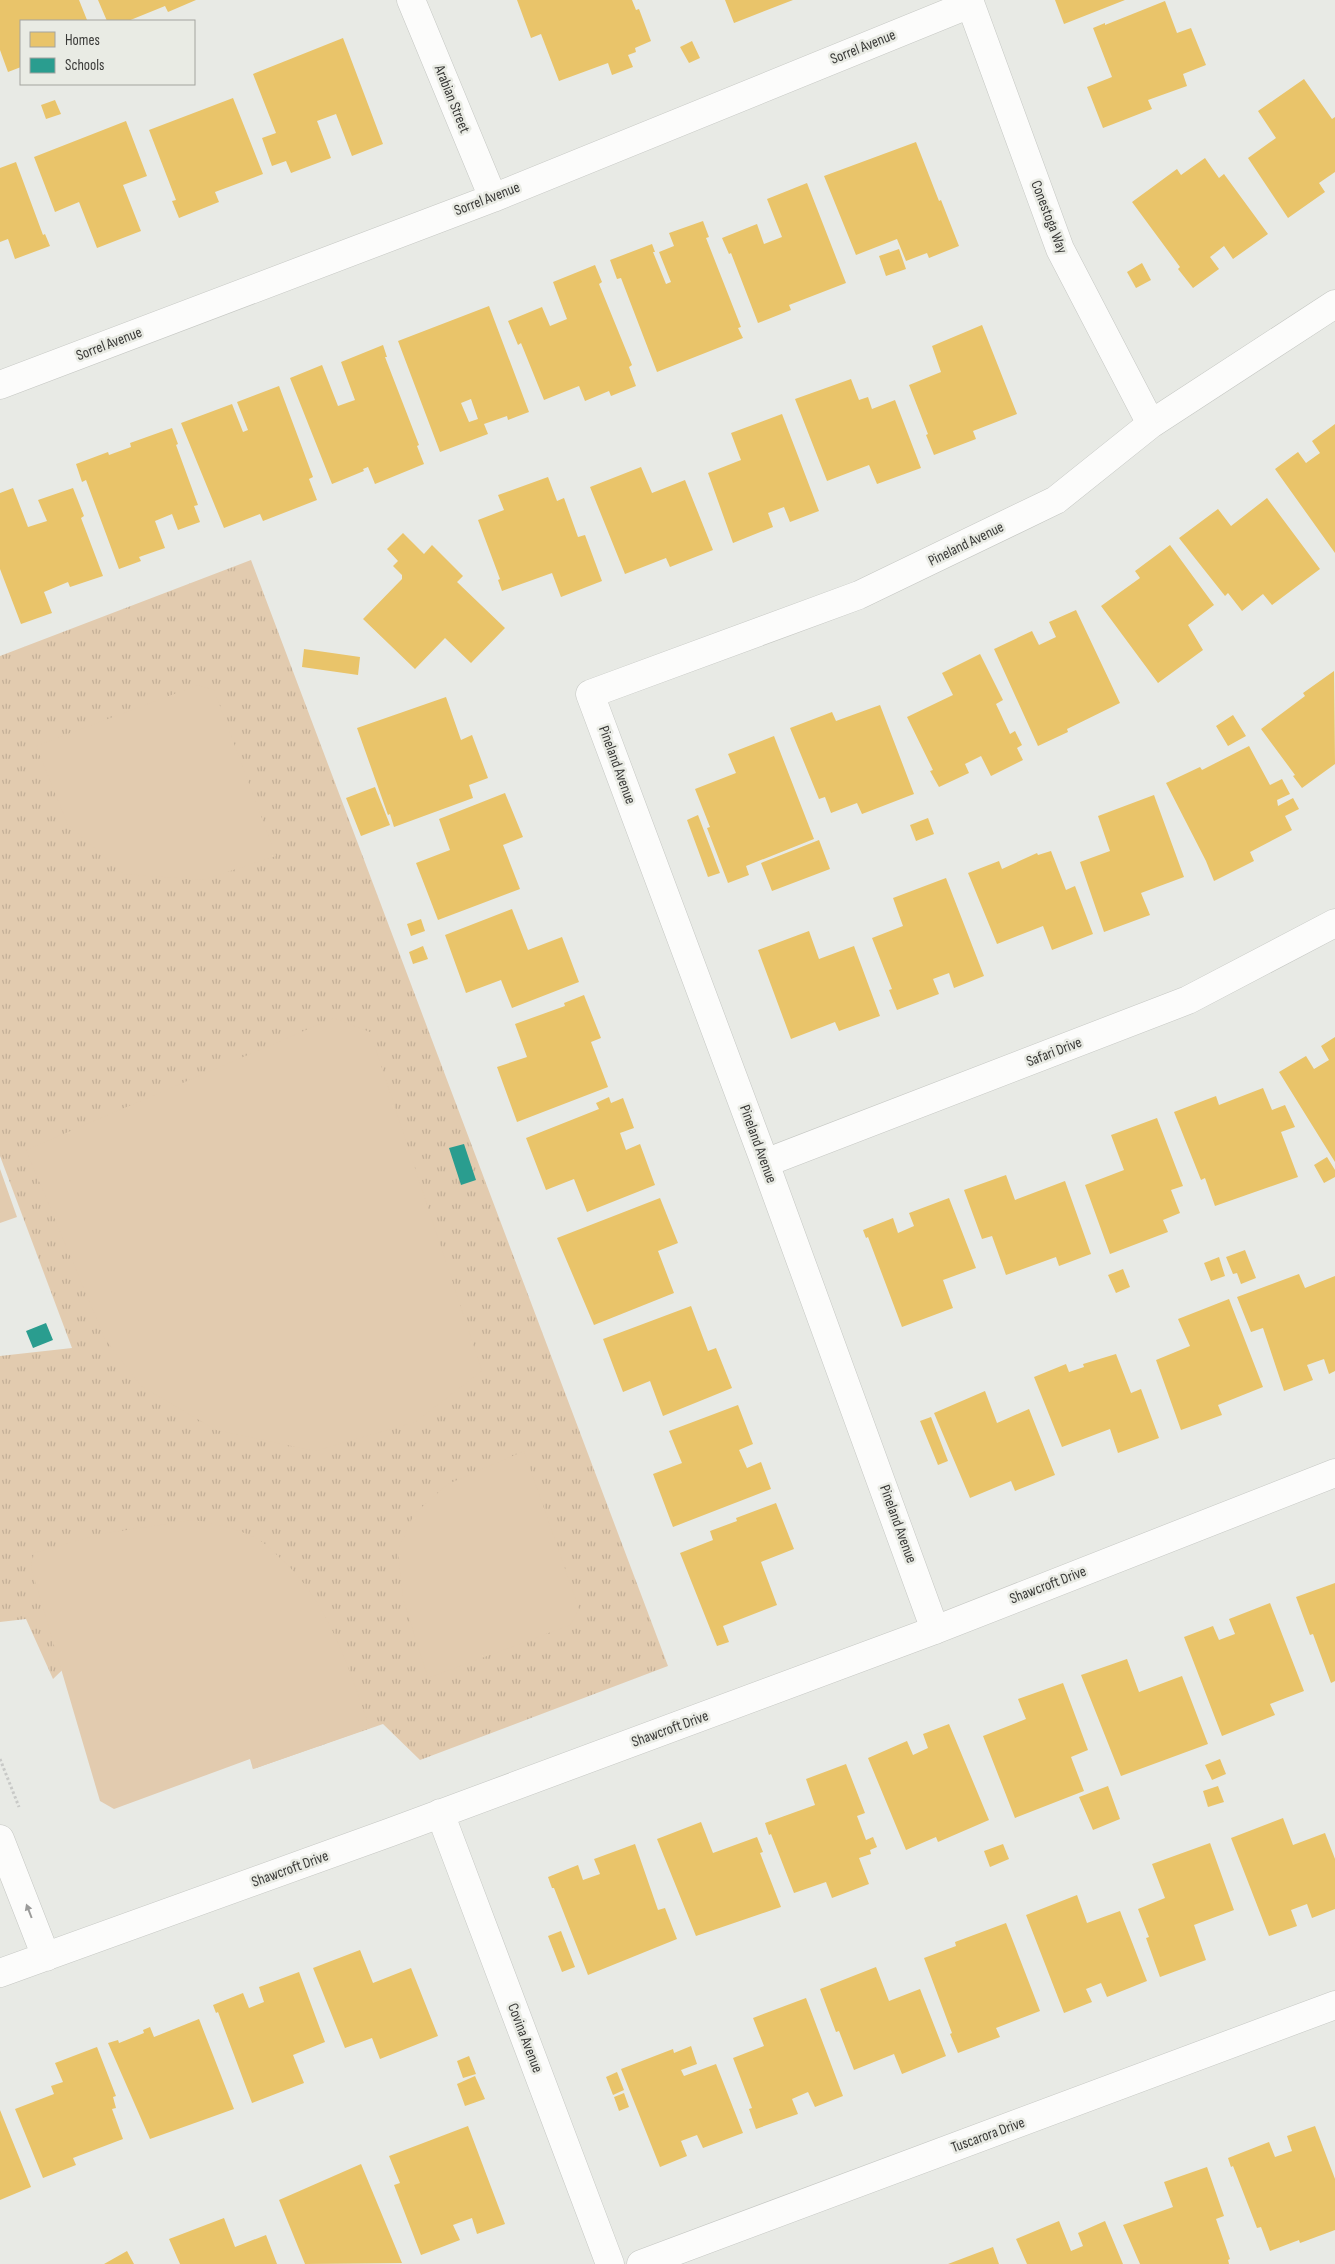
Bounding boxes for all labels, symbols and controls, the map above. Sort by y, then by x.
legend [20,20,195,85]
street label: Sorrel Avenue [827,25,899,69]
text: Homes [65,31,100,50]
text: Schools [65,56,104,75]
street label: Arabian Street [429,61,474,136]
street label: Sorrel Avenue [451,178,523,220]
street label: Conestoga Way [1026,178,1072,256]
street label: Sorrel Avenue [73,323,145,365]
street label: Pineland Avenue [925,518,1007,570]
street label: Pineland Avenue [594,723,640,807]
street label: Safari Drive [1024,1033,1084,1071]
street label: Pineland Avenue [735,1102,781,1186]
street label: Pineland Avenue [875,1482,921,1566]
street label: Shawcroft Drive [1007,1562,1089,1608]
street label: Shawcroft Drive [629,1706,711,1752]
street label: Shawcroft Drive [249,1846,331,1892]
one-way arrow [24,1904,32,1918]
street label: Covina Avenue [503,2000,547,2076]
street label: Tuscarora Drive [949,2113,1027,2157]

